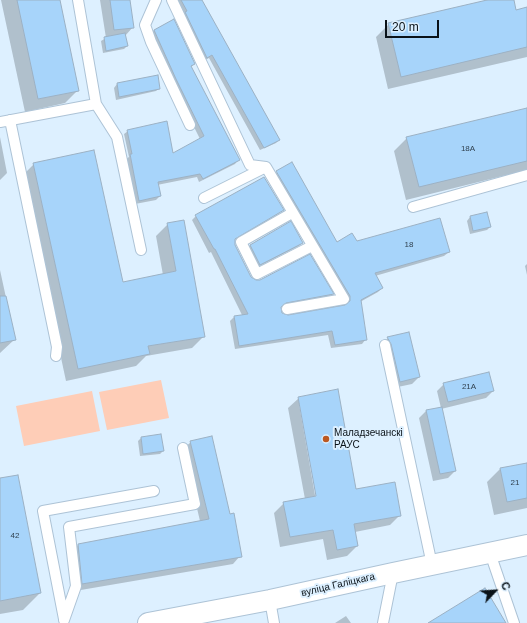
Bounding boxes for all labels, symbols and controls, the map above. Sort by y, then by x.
scale bar [387,12,441,38]
text: 20 m [392,20,419,34]
house number: 18А [461,144,475,154]
house number: 18 [405,240,413,250]
house number: 21А [462,382,476,392]
place label: Маладзечанскі РАУС [334,427,403,450]
marker: Маладзечанскі РАУС [321,434,331,444]
house number: 21 [511,478,519,488]
house number: 42 [11,531,19,541]
street label: вуліца Галіцкага [300,571,376,599]
north arrow [475,571,515,611]
text: С [499,580,513,592]

